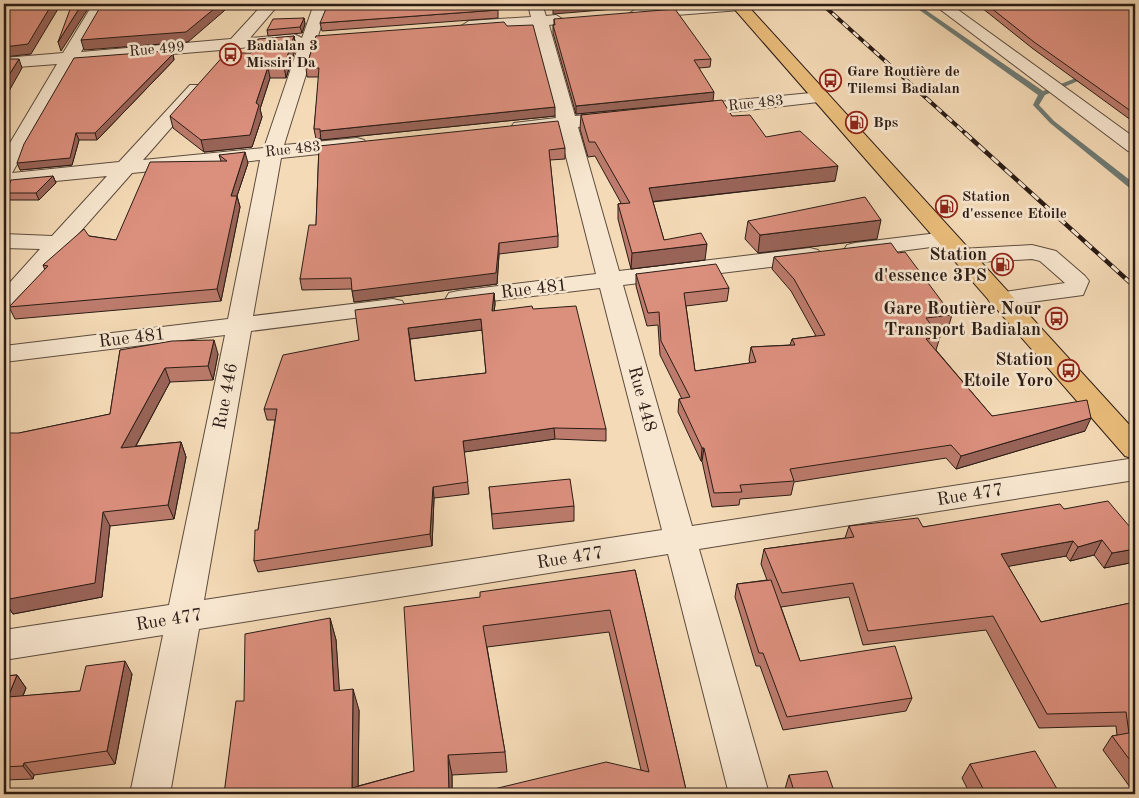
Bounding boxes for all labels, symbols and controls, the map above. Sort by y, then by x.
place label: Badialan 3 Missiri Da [246,39,318,71]
street label: Rue 499 [128,40,186,60]
bus stop icon: Badialan 3 Missiri Da [218,43,242,67]
place label: Gare Routière de Tilemsi Badialan [847,65,960,97]
bus stop icon: Gare Routière de Tilemsi Badialan [819,69,843,93]
street label: Rue 483 [727,94,785,114]
fuel station icon: Bps [845,111,869,135]
place label: Bps [873,116,898,131]
street label: Rue 483 [264,140,322,160]
place label: Station d'essence Etoile [962,190,1067,222]
fuel station icon: Station d'essence Etoile [934,194,958,218]
place label: Station d'essence 3PS [874,246,987,285]
fuel station icon: Station d'essence 3PS [991,253,1015,277]
street label: Rue 481 [500,276,568,302]
place label: Gare Routière Nour Transport Badialan [883,300,1041,339]
bus stop icon: Gare Routière Nour Transport Badialan [1045,307,1069,331]
street label: Rue 481 [98,325,166,351]
place label: Station Etoile Yoro [963,351,1053,390]
bus stop icon: Station Etoile Yoro [1057,358,1081,382]
street label: Rue 446 [211,361,241,431]
street label: Rue 448 [625,364,659,434]
street label: Rue 477 [935,481,1005,509]
street label: Rue 477 [535,544,605,572]
street label: Rue 477 [134,606,204,634]

